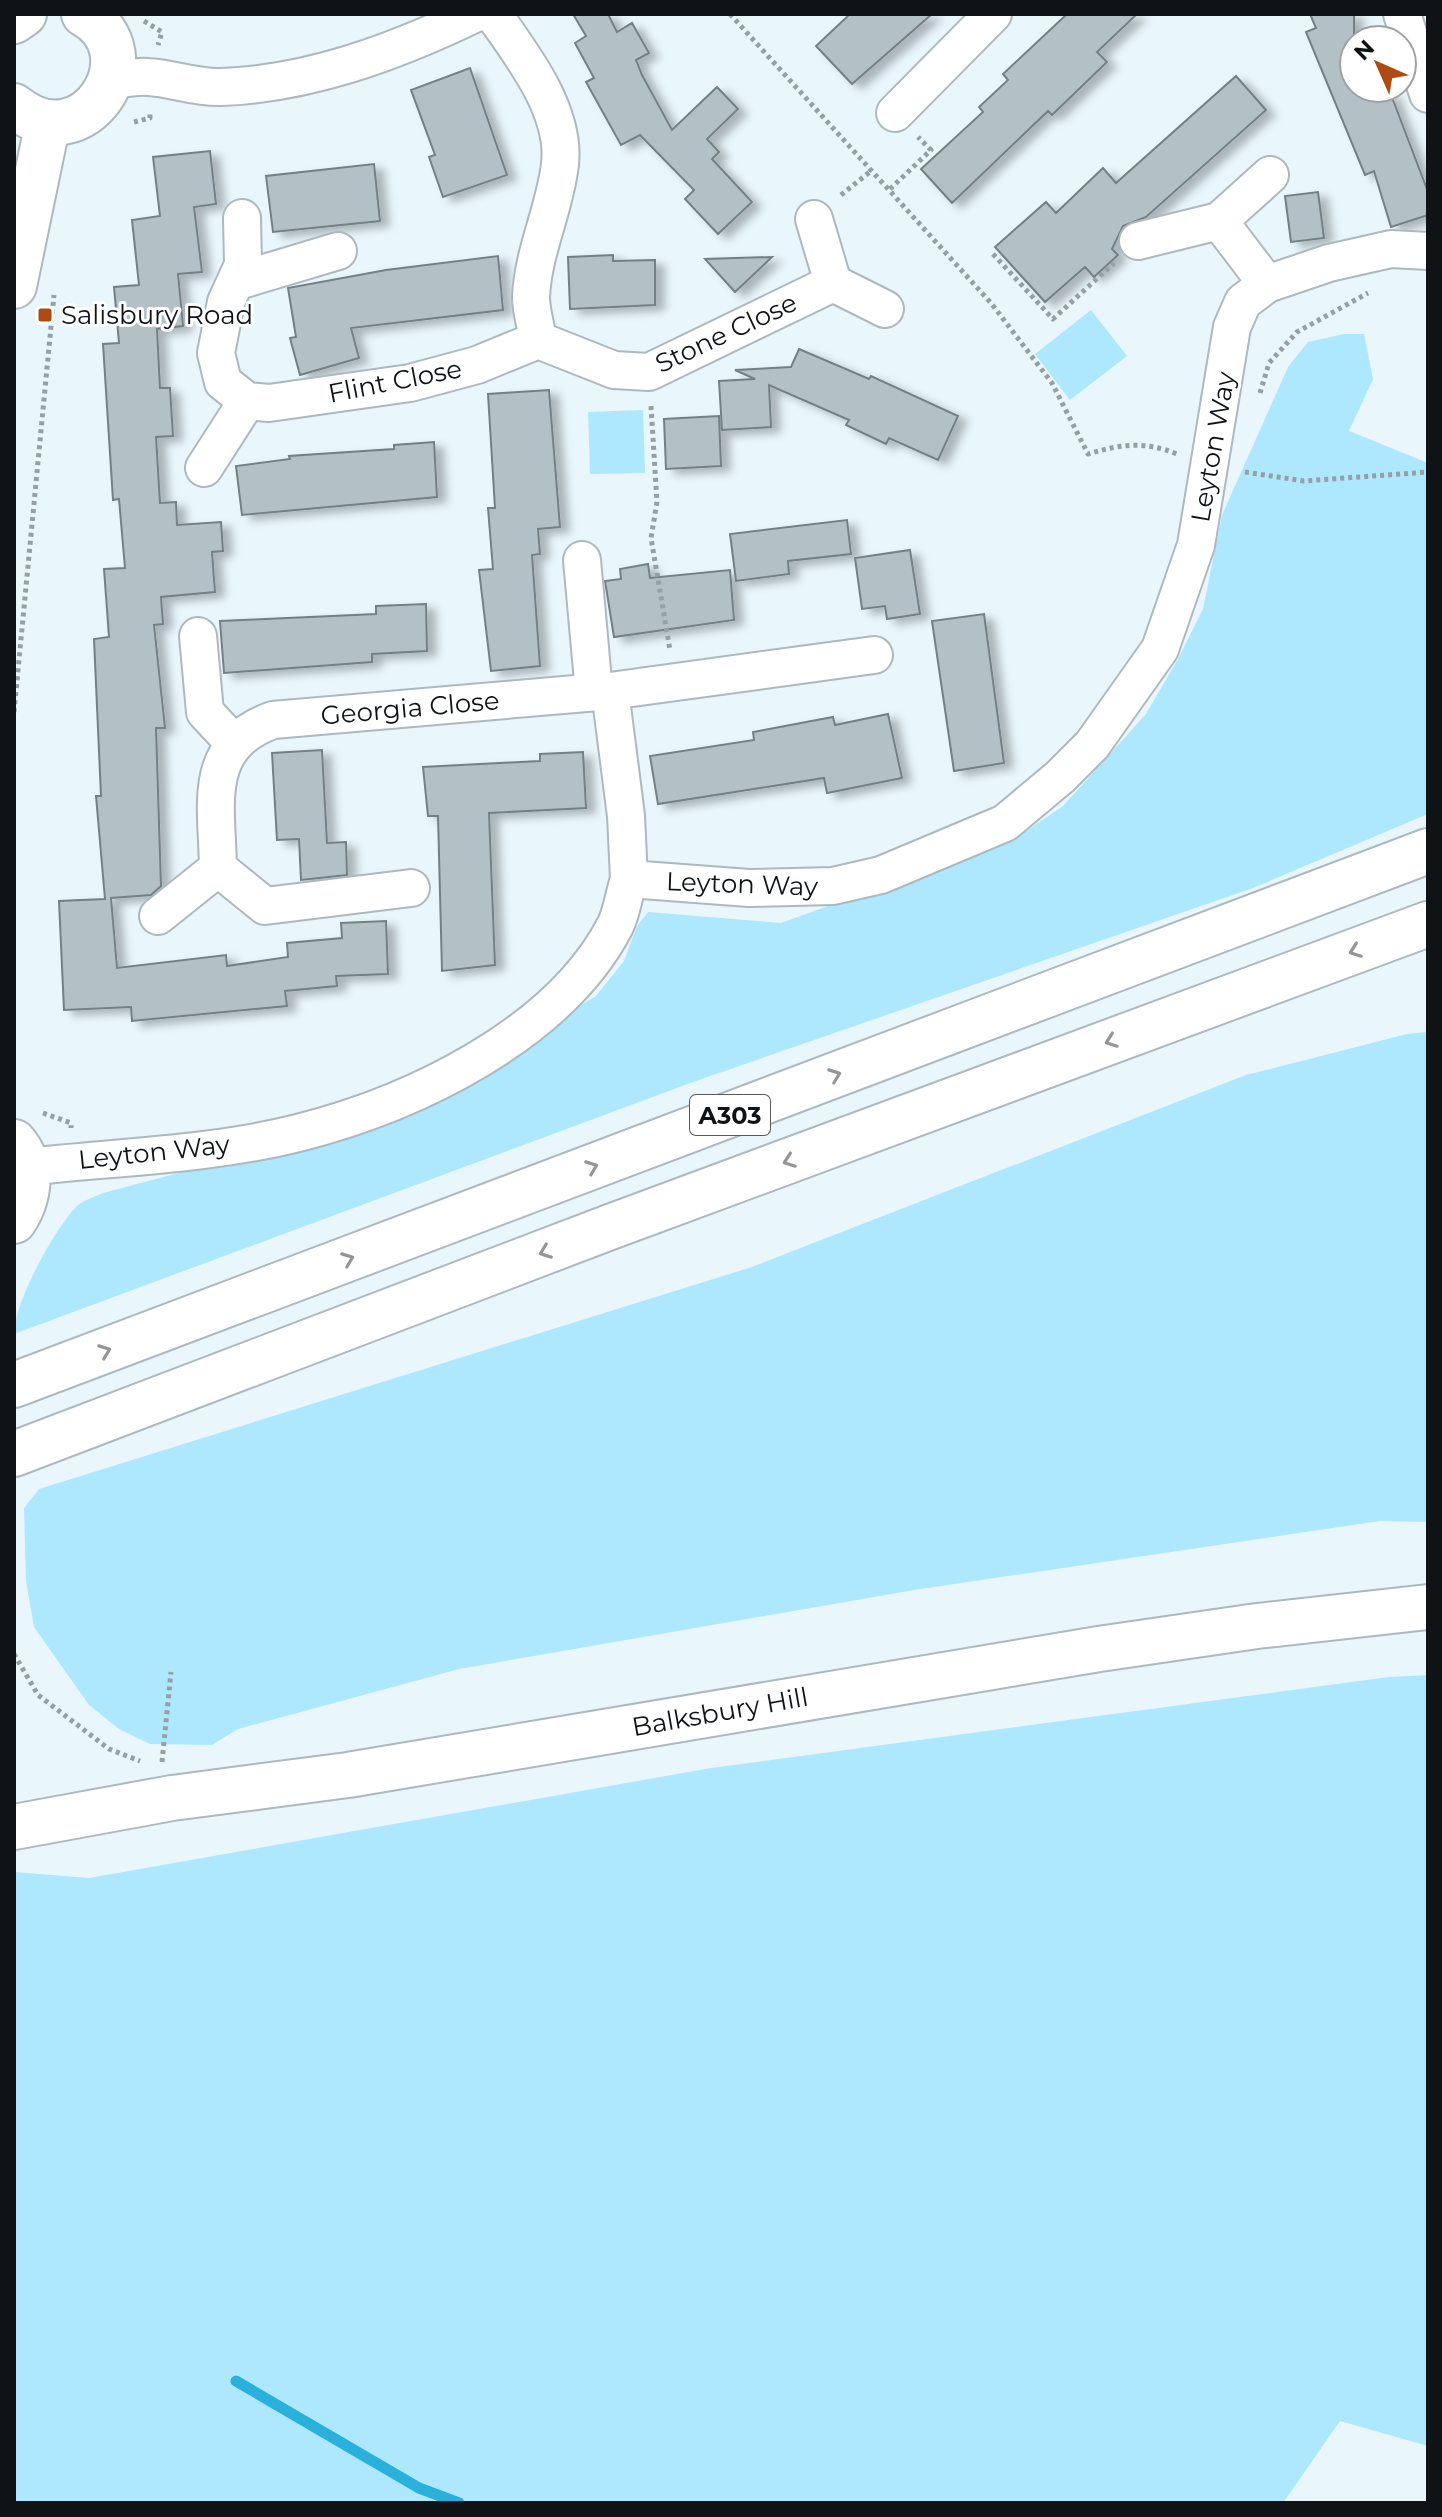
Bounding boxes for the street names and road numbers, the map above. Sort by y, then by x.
street label: Stone Close [650,286,802,380]
street label: Flint Close [325,352,465,410]
street label: Leyton Way [1184,368,1242,525]
street label: Georgia Close [319,684,501,732]
street label: Leyton Way [665,865,819,903]
road number: A303 [690,1095,770,1135]
street label: Leyton Way [77,1128,232,1176]
street label: Balksbury Hill [630,1681,810,1743]

